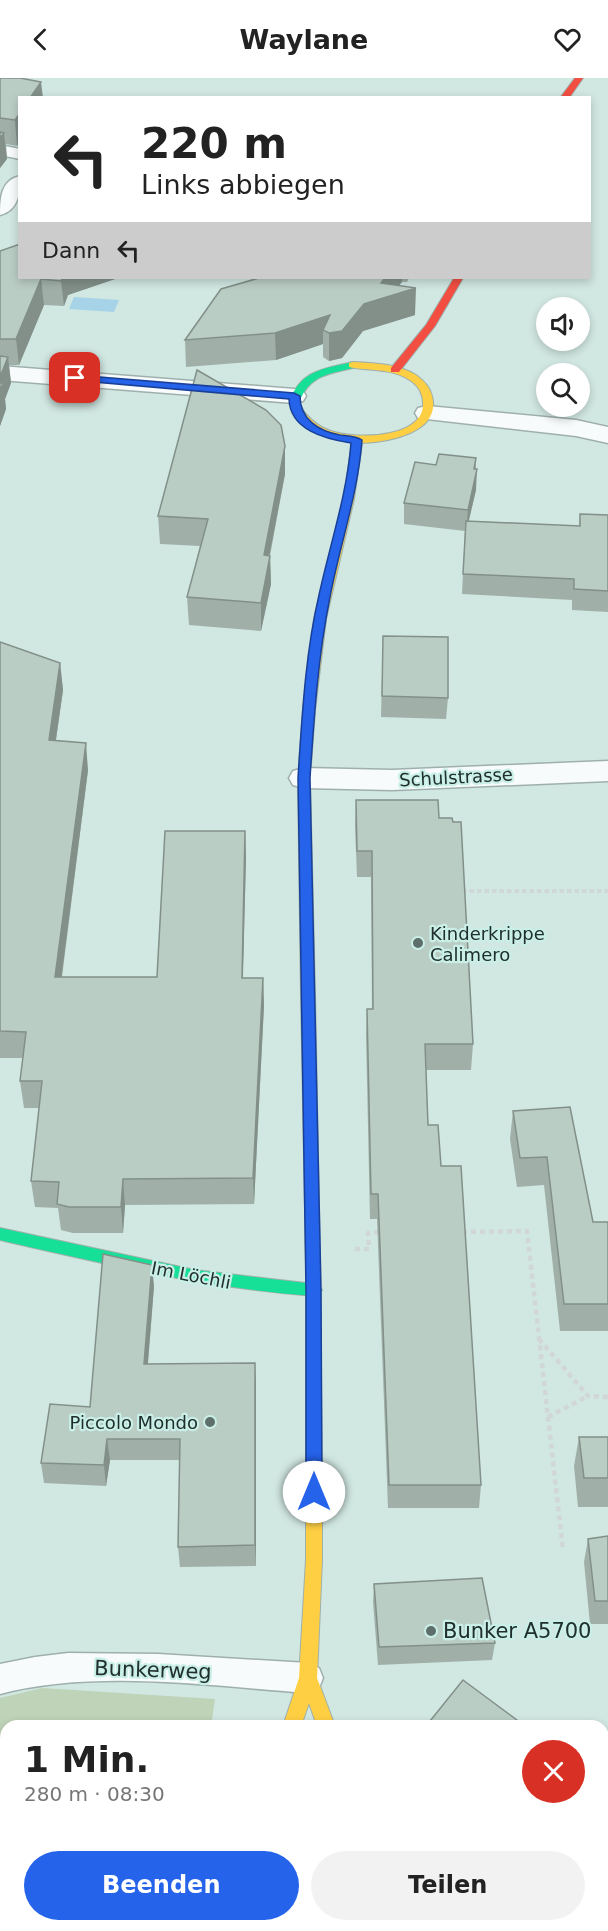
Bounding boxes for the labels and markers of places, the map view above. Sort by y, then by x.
pin [49,352,100,403]
place label: Kinderkrippe Calimero [430,923,545,965]
marker: Kinderkrippe Calimero [411,936,425,950]
place label: Piccolo Mondo [70,1412,198,1433]
marker: Piccolo Mondo [203,1415,217,1429]
place label: Bunker A5700 [443,1619,591,1643]
marker: Bunker A5700 [424,1624,438,1638]

